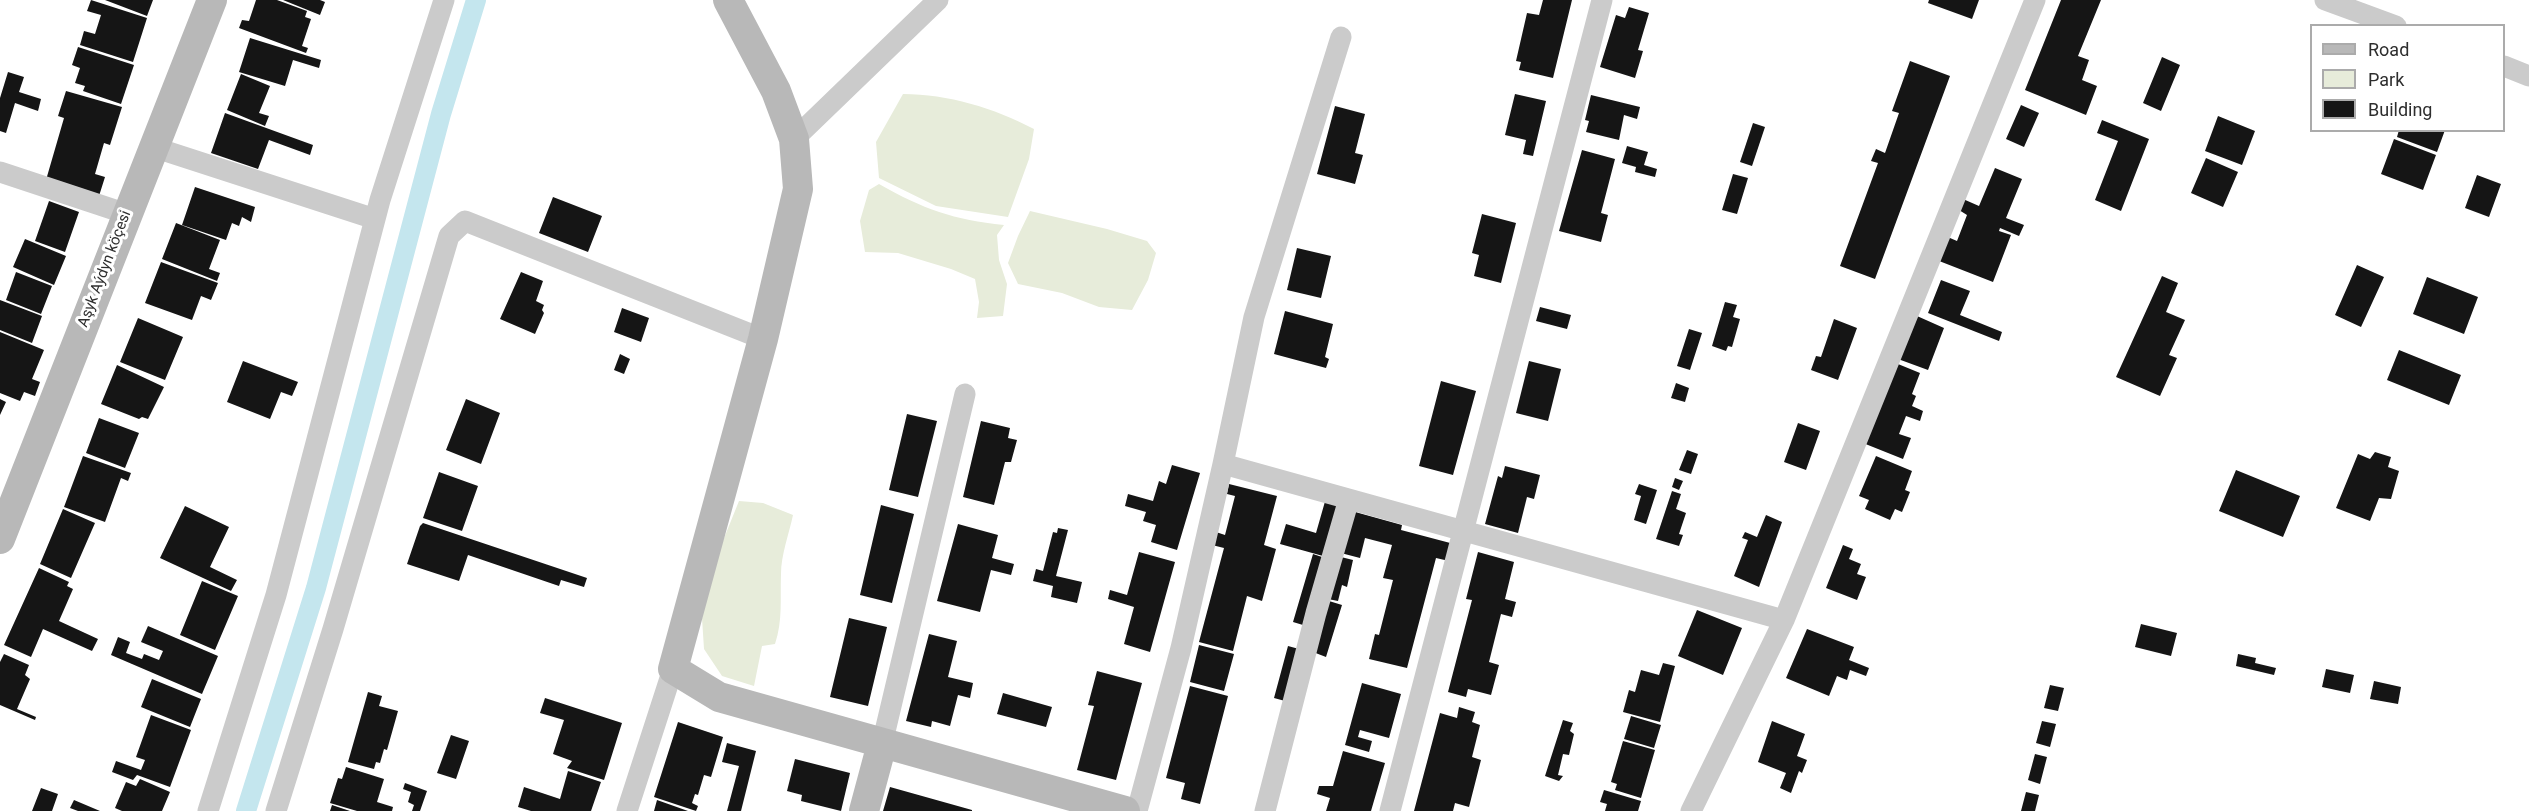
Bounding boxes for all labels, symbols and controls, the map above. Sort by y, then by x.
legend [2310,24,2505,132]
text: Road [2368,39,2409,60]
text: Park [2368,69,2404,90]
text: Building [2368,99,2432,120]
street label: Aşyk Aýdyn köçesi [75,208,135,330]

